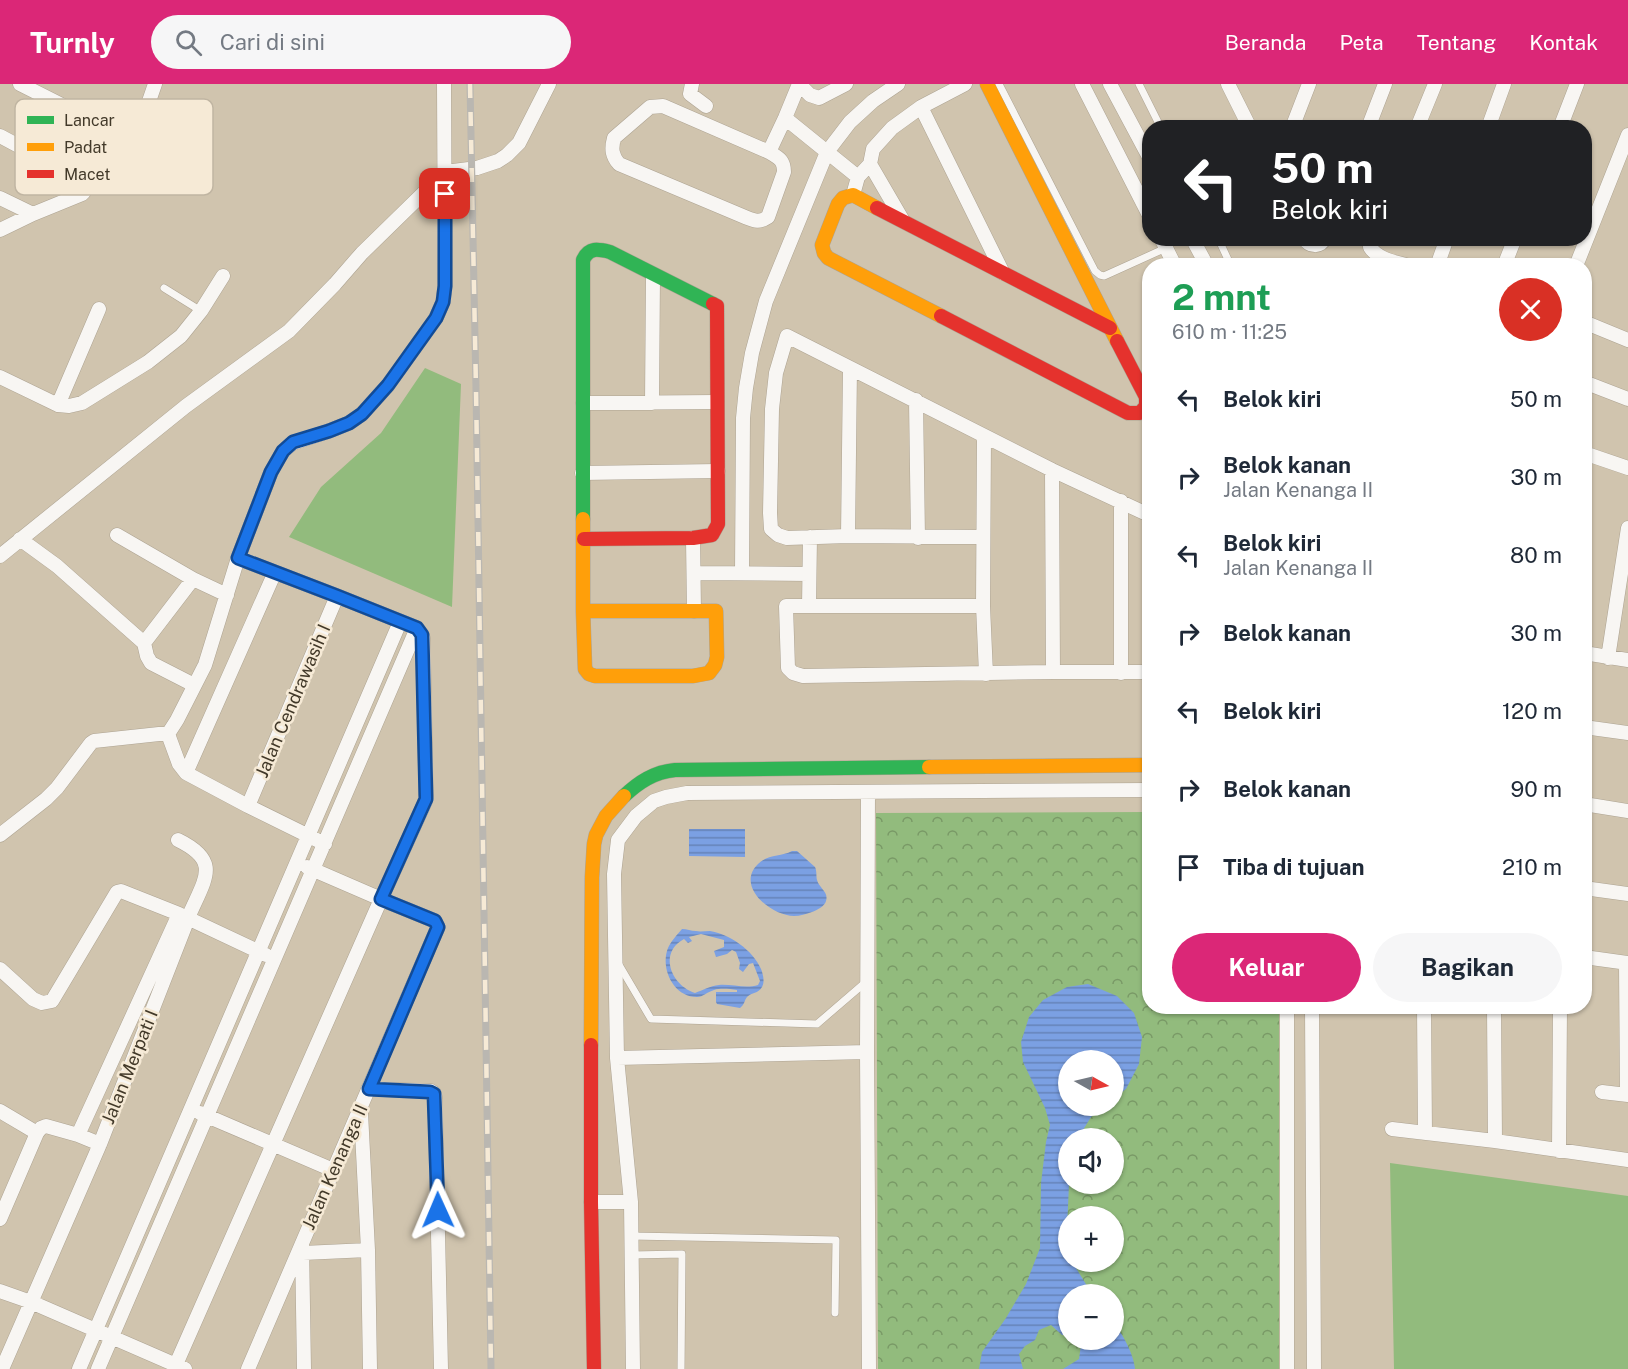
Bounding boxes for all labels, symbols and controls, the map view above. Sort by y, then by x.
search box [151,15,571,69]
text: Turnly [30,26,115,59]
icon: search [172,26,205,59]
text: Cari di sini [220,29,325,55]
text: Beranda [1225,30,1306,55]
text: Peta [1339,30,1384,55]
text: Tentang [1417,30,1496,55]
text: Kontak [1529,30,1598,55]
legend [15,99,213,195]
text: Lancar [64,111,115,130]
text: Padat [64,138,107,157]
text: 50 m [1271,143,1374,192]
icon: left [1172,144,1250,222]
text: Macet [64,165,111,184]
pin [419,168,470,219]
icon: arrive [428,177,461,210]
text: Belok kiri [1271,193,1388,225]
text: 2 mnt [1172,276,1271,318]
button: close [1499,278,1562,341]
text: 610 m · 11:25 [1172,320,1287,344]
icon: left [1172,383,1205,416]
text: Belok kiri [1223,386,1321,412]
text: 50 m [1510,386,1562,412]
text: Belok kanan [1223,452,1351,478]
icon: right [1172,461,1205,494]
text: 30 m [1510,464,1562,490]
text: Jalan Kenanga II [1223,478,1373,502]
text: Belok kiri [1223,530,1321,556]
icon: left [1172,539,1205,572]
text: 80 m [1510,542,1562,568]
text: Jalan Kenanga II [1223,556,1373,580]
icon: right [1172,617,1205,650]
text: Belok kanan [1223,620,1351,646]
text: 30 m [1510,620,1562,646]
street label: Jalan Cendrawasih I [251,621,334,781]
icon: left [1172,695,1205,728]
text: Belok kiri [1223,698,1321,724]
text: 120 m [1502,698,1562,724]
icon: right [1172,773,1205,806]
text: Belok kanan [1223,776,1351,802]
text: 90 m [1511,776,1562,802]
icon: arrive [1172,851,1205,884]
text: Tiba di tujuan [1223,854,1364,880]
text: 210 m [1502,854,1562,880]
button: Keluar [1172,933,1361,1002]
button: Bagikan [1373,933,1562,1002]
street label: Jalan Merpati I [97,1007,162,1127]
north arrow [1058,1050,1124,1116]
map controls [1058,1050,1124,1350]
street label: Jalan Kenanga II [297,1101,372,1233]
button: sound [1058,1128,1124,1194]
position arrow [406,1178,470,1242]
button: + [1058,1206,1124,1272]
button: − [1058,1284,1124,1350]

